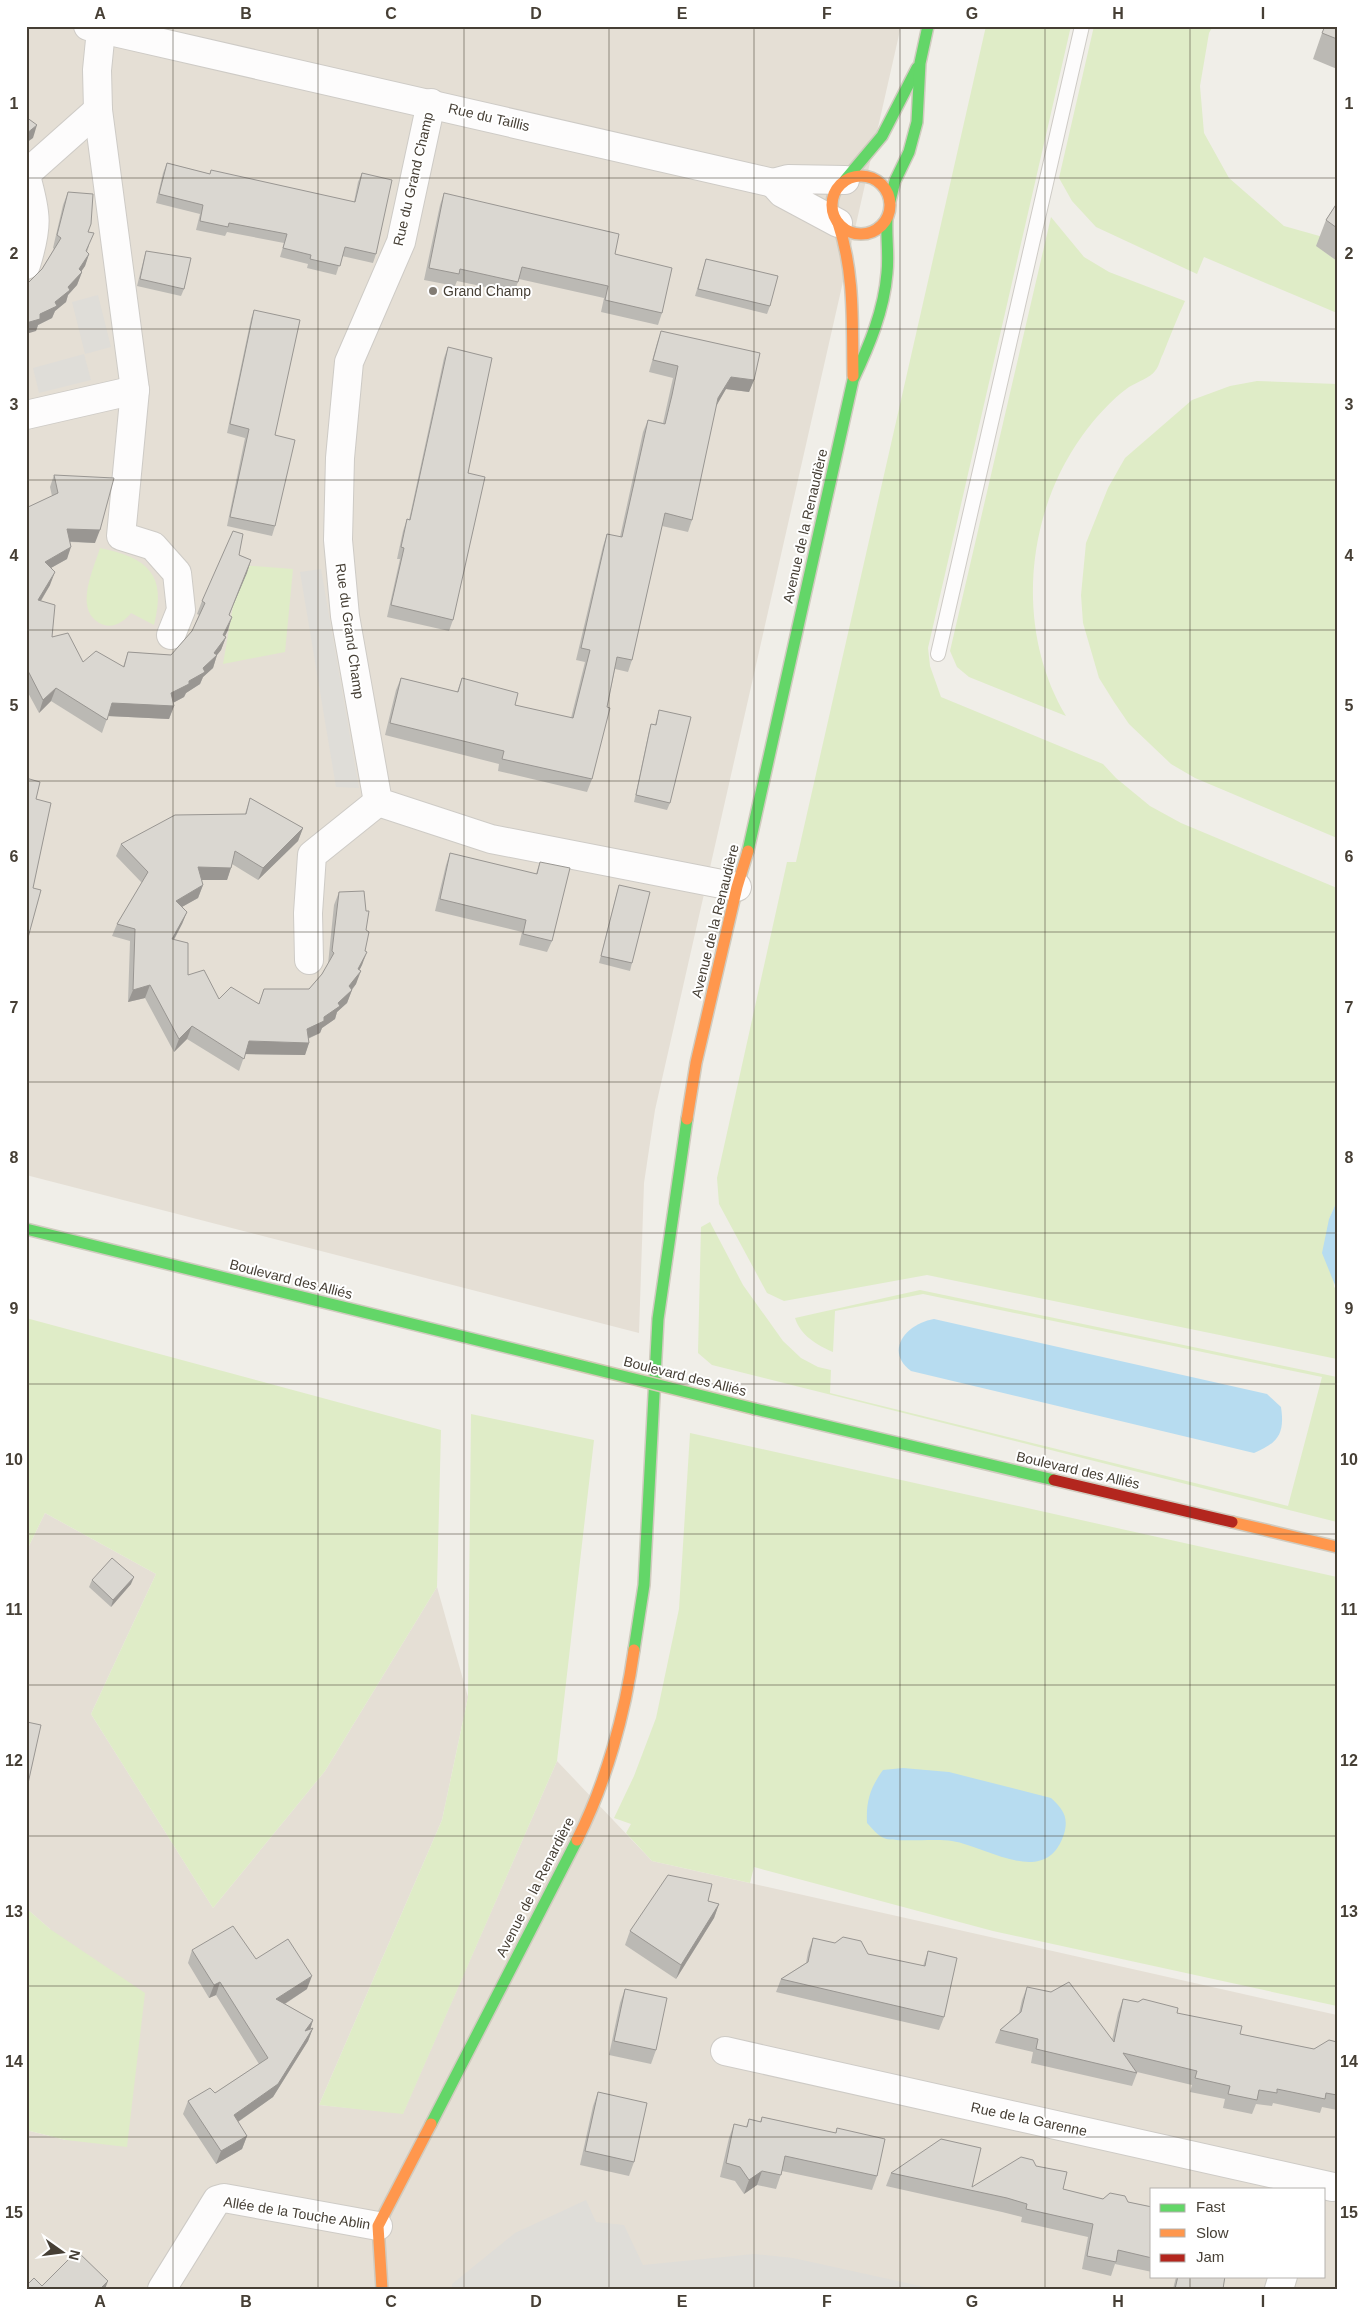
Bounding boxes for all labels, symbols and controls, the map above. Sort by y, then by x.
text: A [94,5,106,22]
text: B [240,5,252,22]
text: C [385,5,397,22]
text: D [530,5,542,22]
text: E [677,5,688,22]
text: F [822,5,832,22]
text: G [966,5,978,22]
text: H [1112,5,1124,22]
text: I [1261,5,1265,22]
text: 1 [10,95,19,112]
text: 1 [1345,95,1354,112]
street label: Rue du Taillis [447,100,531,134]
street label: Rue du Grand Champ [390,110,436,248]
text: 2 [10,245,19,262]
text: 2 [1345,245,1354,262]
place label: Grand Champ [443,283,531,299]
marker: Grand Champ [427,285,439,297]
text: 3 [10,396,19,413]
text: 3 [1345,396,1354,413]
street label: Avenue de la Renaudière [779,447,831,605]
text: 4 [10,547,19,564]
text: 4 [1345,547,1354,564]
street label: Rue du Grand Champ [333,562,367,700]
text: 5 [10,697,19,714]
text: 5 [1345,697,1354,714]
street label: Avenue de la Renaudière [688,842,742,999]
text: 6 [10,848,19,865]
text: 6 [1345,848,1354,865]
text: 7 [10,999,19,1016]
text: 7 [1345,999,1354,1016]
text: 8 [10,1149,19,1166]
text: 8 [1345,1149,1354,1166]
street label: Boulevard des Alliés [228,1256,354,1302]
text: 9 [10,1300,19,1317]
text: 9 [1345,1300,1354,1317]
street label: Boulevard des Alliés [622,1353,748,1399]
street label: Boulevard des Alliés [1015,1448,1141,1492]
text: 10 [5,1451,23,1468]
text: 10 [1340,1451,1358,1468]
text: 11 [6,1601,23,1618]
text: 11 [1341,1601,1358,1618]
text: 12 [5,1752,23,1769]
text: 12 [1340,1752,1358,1769]
street label: Avenue de la Renardière [493,1814,577,1960]
text: 13 [5,1903,23,1920]
text: 13 [1340,1903,1358,1920]
text: 14 [5,2053,23,2070]
text: 14 [1340,2053,1358,2070]
street label: Rue de la Garenne [969,2099,1089,2139]
legend [1150,2188,1326,2278]
street label: Allée de la Touche Ablin [222,2193,372,2233]
text: Fast [1196,2198,1226,2215]
text: 15 [5,2204,23,2221]
text: 15 [1340,2204,1358,2221]
text: Slow [1196,2224,1229,2241]
north arrow [38,2228,88,2278]
text: N [66,2248,84,2262]
text: Jam [1196,2248,1224,2265]
text: A [94,2293,106,2310]
text: B [240,2293,252,2310]
text: C [385,2293,397,2310]
text: D [530,2293,542,2310]
text: E [677,2293,688,2310]
text: F [822,2293,832,2310]
text: G [966,2293,978,2310]
text: H [1112,2293,1124,2310]
text: I [1261,2293,1265,2310]

